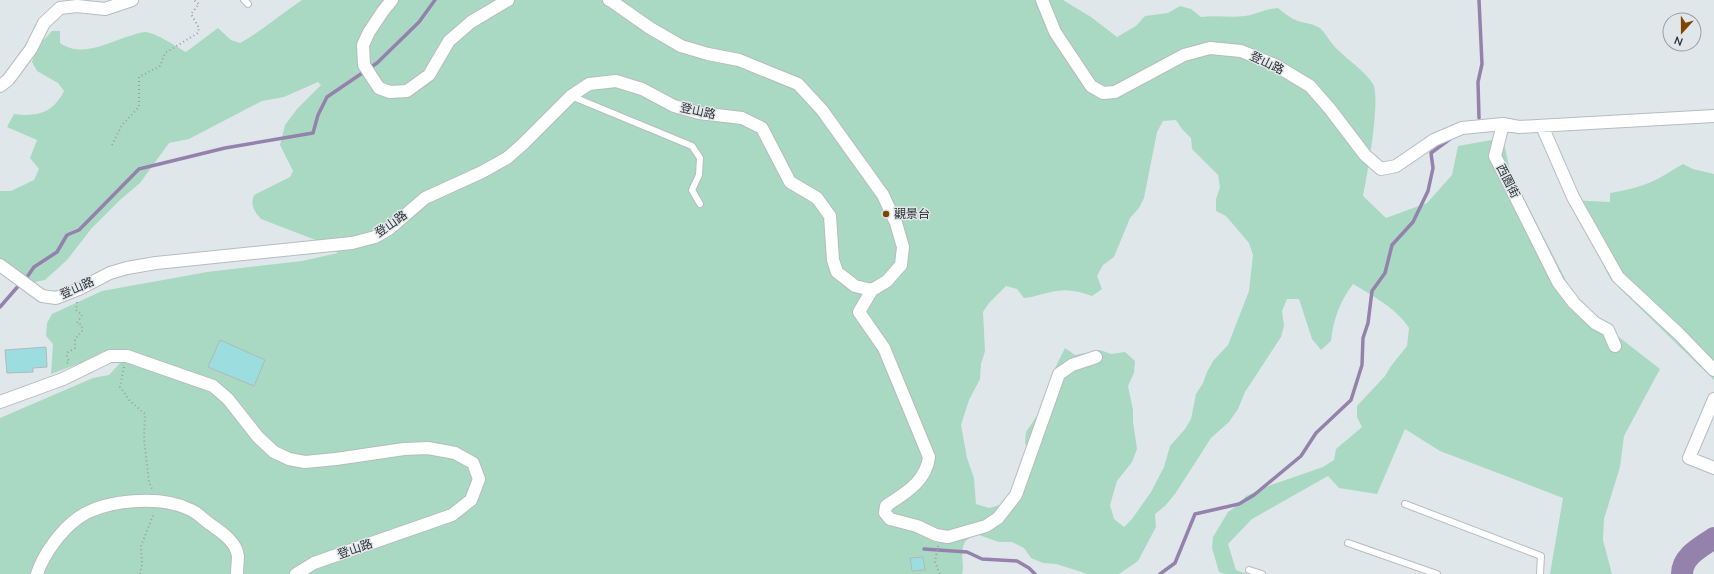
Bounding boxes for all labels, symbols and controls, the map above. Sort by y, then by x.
north arrow [1662,12,1702,52]
text: N [1672,32,1685,49]
street label: 登山路 [1247,48,1287,78]
street label: 登山路 [679,99,717,123]
street label: 西園街 [1493,161,1523,201]
place label: 觀景台 [894,206,930,222]
street label: 登山路 [372,207,410,241]
marker: 觀景台 [881,209,891,219]
street label: 登山路 [57,273,97,303]
street label: 登山路 [335,536,375,562]

